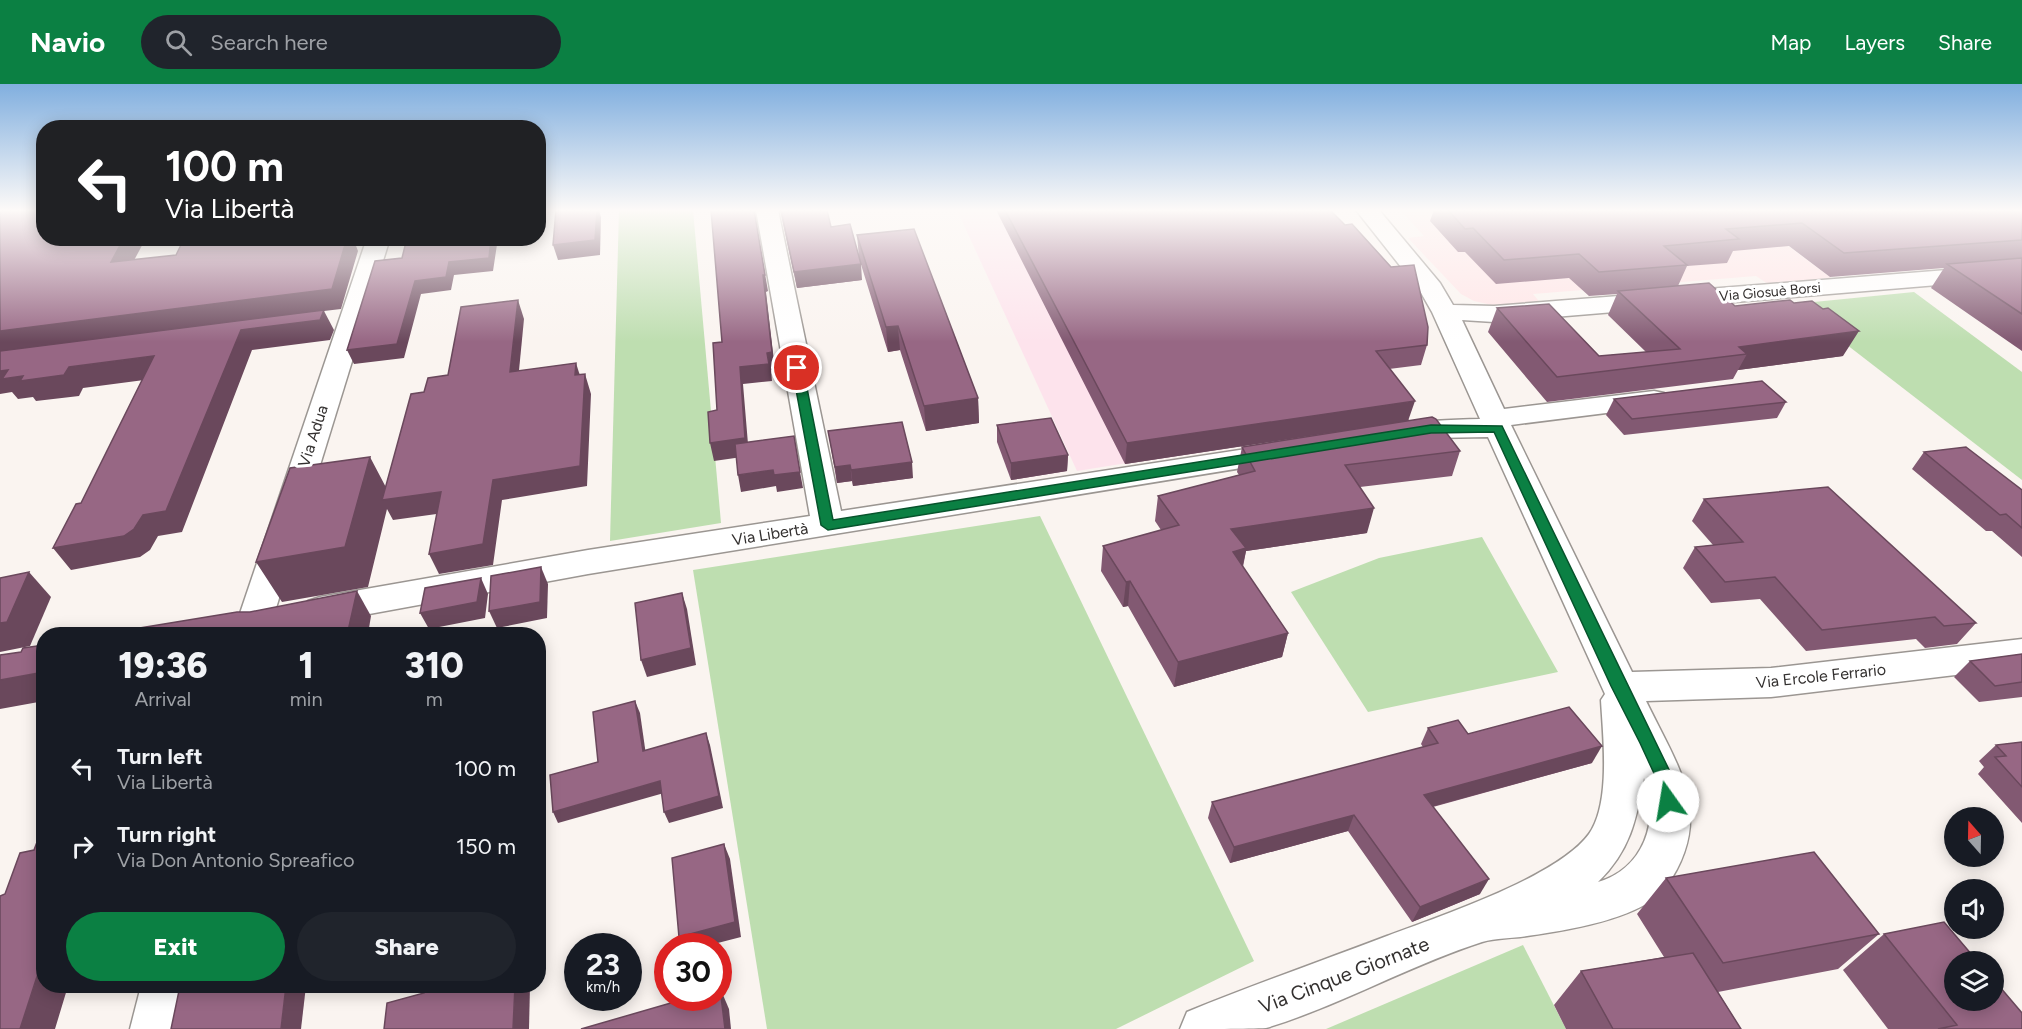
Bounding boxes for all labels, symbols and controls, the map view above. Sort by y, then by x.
search box [141,15,561,69]
text: Navio [30,25,105,59]
icon: search [162,26,195,59]
text: Search here [210,29,328,56]
text: Map [1771,30,1811,55]
text: Layers [1844,30,1905,55]
text: Share [1938,30,1992,55]
text: 100 m [165,141,284,192]
icon: left [66,144,144,222]
text: Via Libertà [165,192,294,225]
street label: Via Giosuè Borsi [1718,279,1822,305]
pin [771,342,822,393]
icon: arrive [780,351,813,384]
street label: Via Adua [294,403,332,469]
street label: Via Libertà [731,519,809,549]
text: 19:36 [118,644,208,687]
text: 1 [299,644,314,687]
text: 310 [405,644,464,687]
street label: Via Ercole Ferrario [1755,660,1887,692]
text: Arrival [135,687,191,711]
text: min [290,687,323,711]
text: m [426,687,443,711]
text: Turn left [117,743,203,770]
icon: left [66,752,99,785]
text: 100 m [455,755,516,782]
position arrow [1636,769,1700,833]
text: Via Libertà [117,770,213,794]
north arrow [1944,807,2004,867]
map controls [1944,807,2004,1011]
text: Turn right [117,821,216,848]
icon: right [66,830,99,863]
text: 150 m [456,833,516,860]
text: Via Don Antonio Spreafico [117,848,355,872]
button: sound [1944,879,2004,939]
button: Exit [66,912,285,981]
button: Share [297,912,516,981]
street label: Via Cinque Giornate [1255,931,1433,1019]
speed limit sign: 30 [654,933,732,1011]
text: 23 [586,946,620,983]
button: layers [1944,951,2004,1011]
text: km/h [586,978,620,996]

